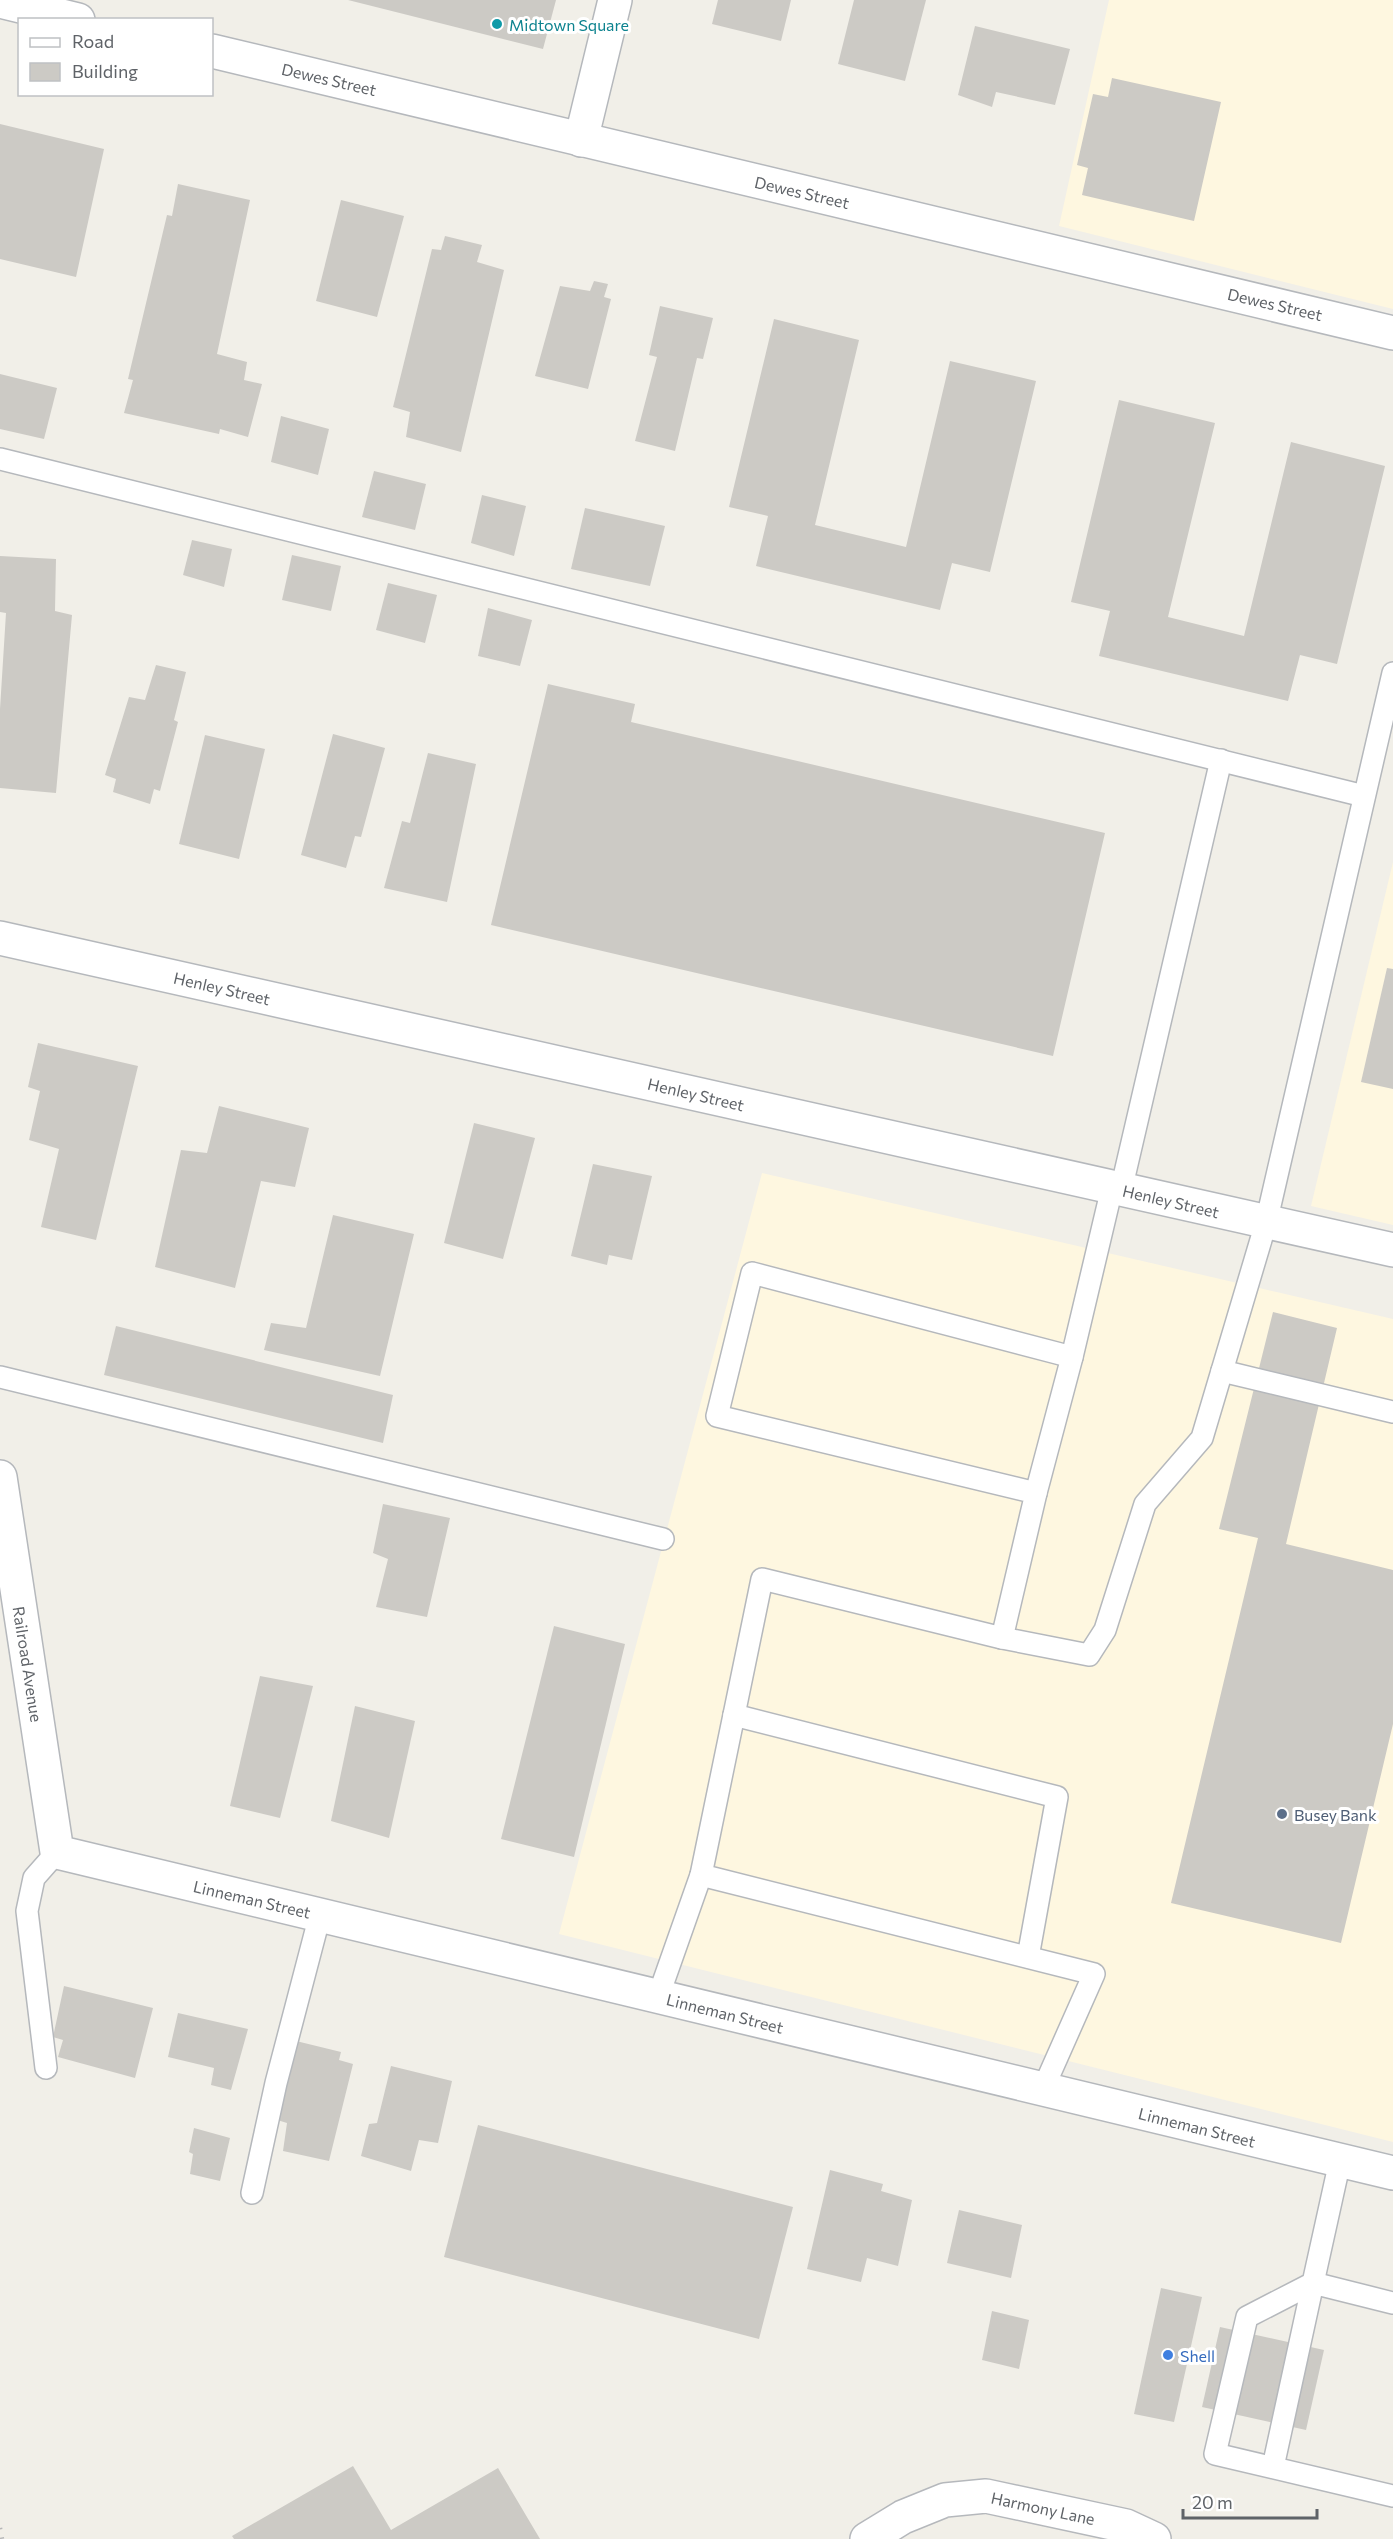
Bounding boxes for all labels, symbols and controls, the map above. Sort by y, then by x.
place label: Midtown Square [509,15,629,34]
marker: Midtown Square [490,17,504,31]
legend [18,18,213,96]
text: Road [72,30,114,52]
street label: Dewes Street [280,59,379,99]
text: Building [72,60,138,82]
street label: Dewes Street [753,172,852,212]
street label: Dewes Street [1226,284,1325,324]
street label: Henley Street [172,968,273,1008]
street label: Henley Street [646,1074,747,1114]
street label: Henley Street [1121,1181,1222,1221]
street label: Railroad Avenue [9,1605,47,1723]
place label: Busey Bank [1294,1805,1377,1824]
marker: Busey Bank [1275,1807,1289,1821]
street label: Linneman Street [191,1876,313,1922]
street label: Linneman Street [665,1989,786,2037]
street label: Linneman Street [1137,2103,1258,2151]
place label: Shell [1180,2346,1215,2365]
marker: Shell [1161,2348,1175,2362]
scale bar [1183,2482,1316,2520]
street label: Harmony Lane [989,2488,1097,2528]
text: 20 m [1192,2491,1233,2513]

